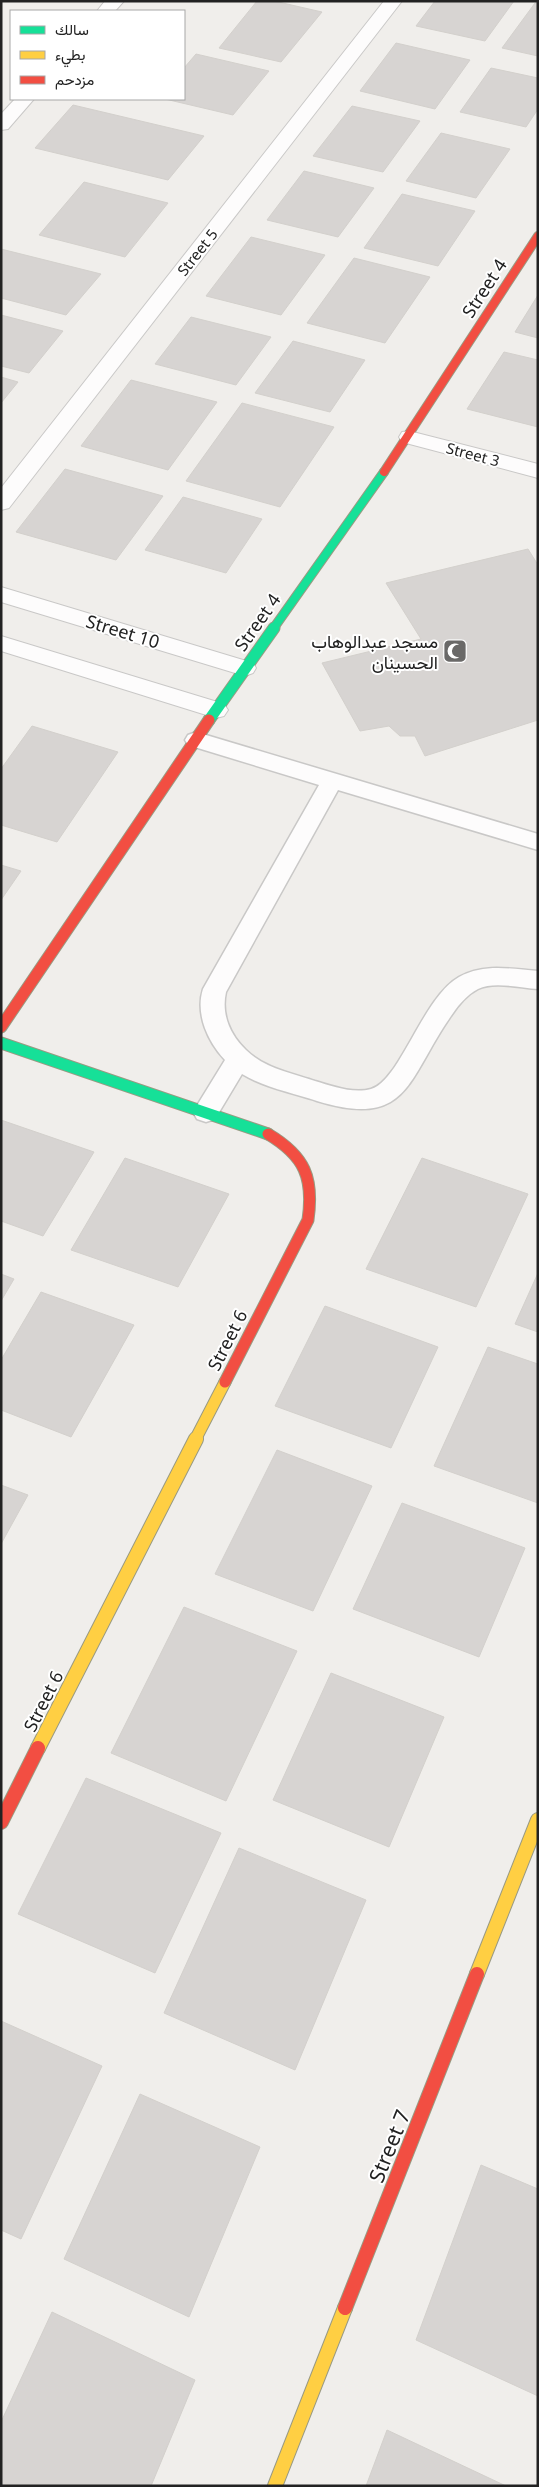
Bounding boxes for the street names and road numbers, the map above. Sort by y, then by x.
street label: Street 5 [172,224,222,280]
street label: Street 4 [456,254,512,322]
street label: Street 3 [444,437,502,471]
street label: Street 4 [228,588,286,656]
street label: Street 10 [83,608,163,654]
street label: Street 6 [202,1305,252,1375]
street label: Street 6 [18,1666,68,1736]
street label: Street 7 [362,2105,416,2187]

